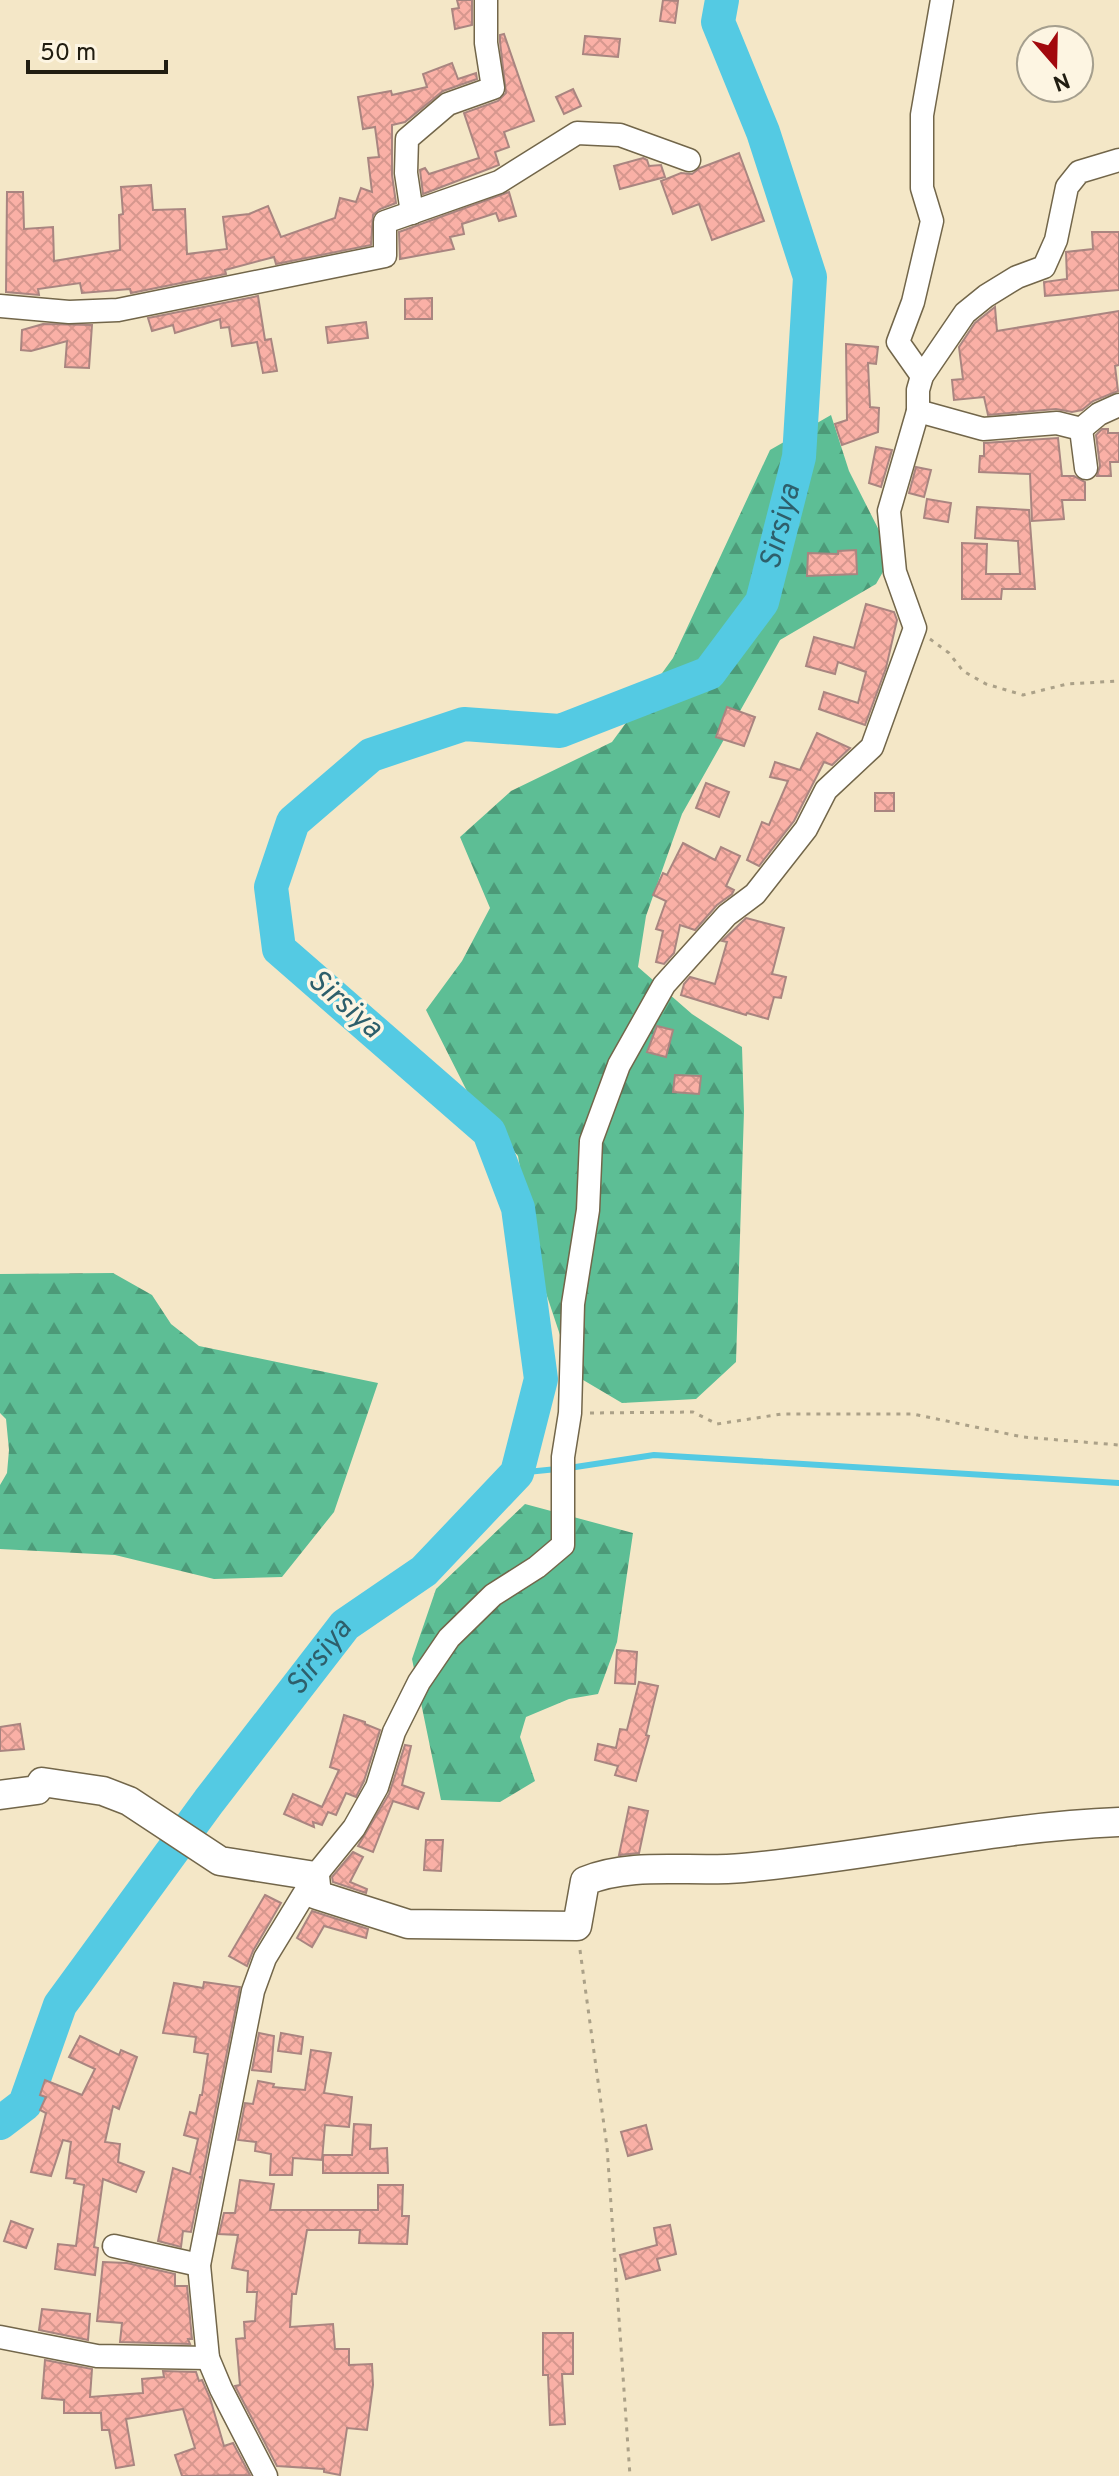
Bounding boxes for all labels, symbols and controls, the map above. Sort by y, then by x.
scale bar [28,24,166,74]
north arrow [1015,24,1095,104]
text: 50 m [40,39,96,69]
text: N [1049,65,1073,96]
water label: Sirsiya [753,480,810,574]
water label: Sirsiya [299,963,389,1048]
water label: Sirsiya [278,1612,361,1703]

